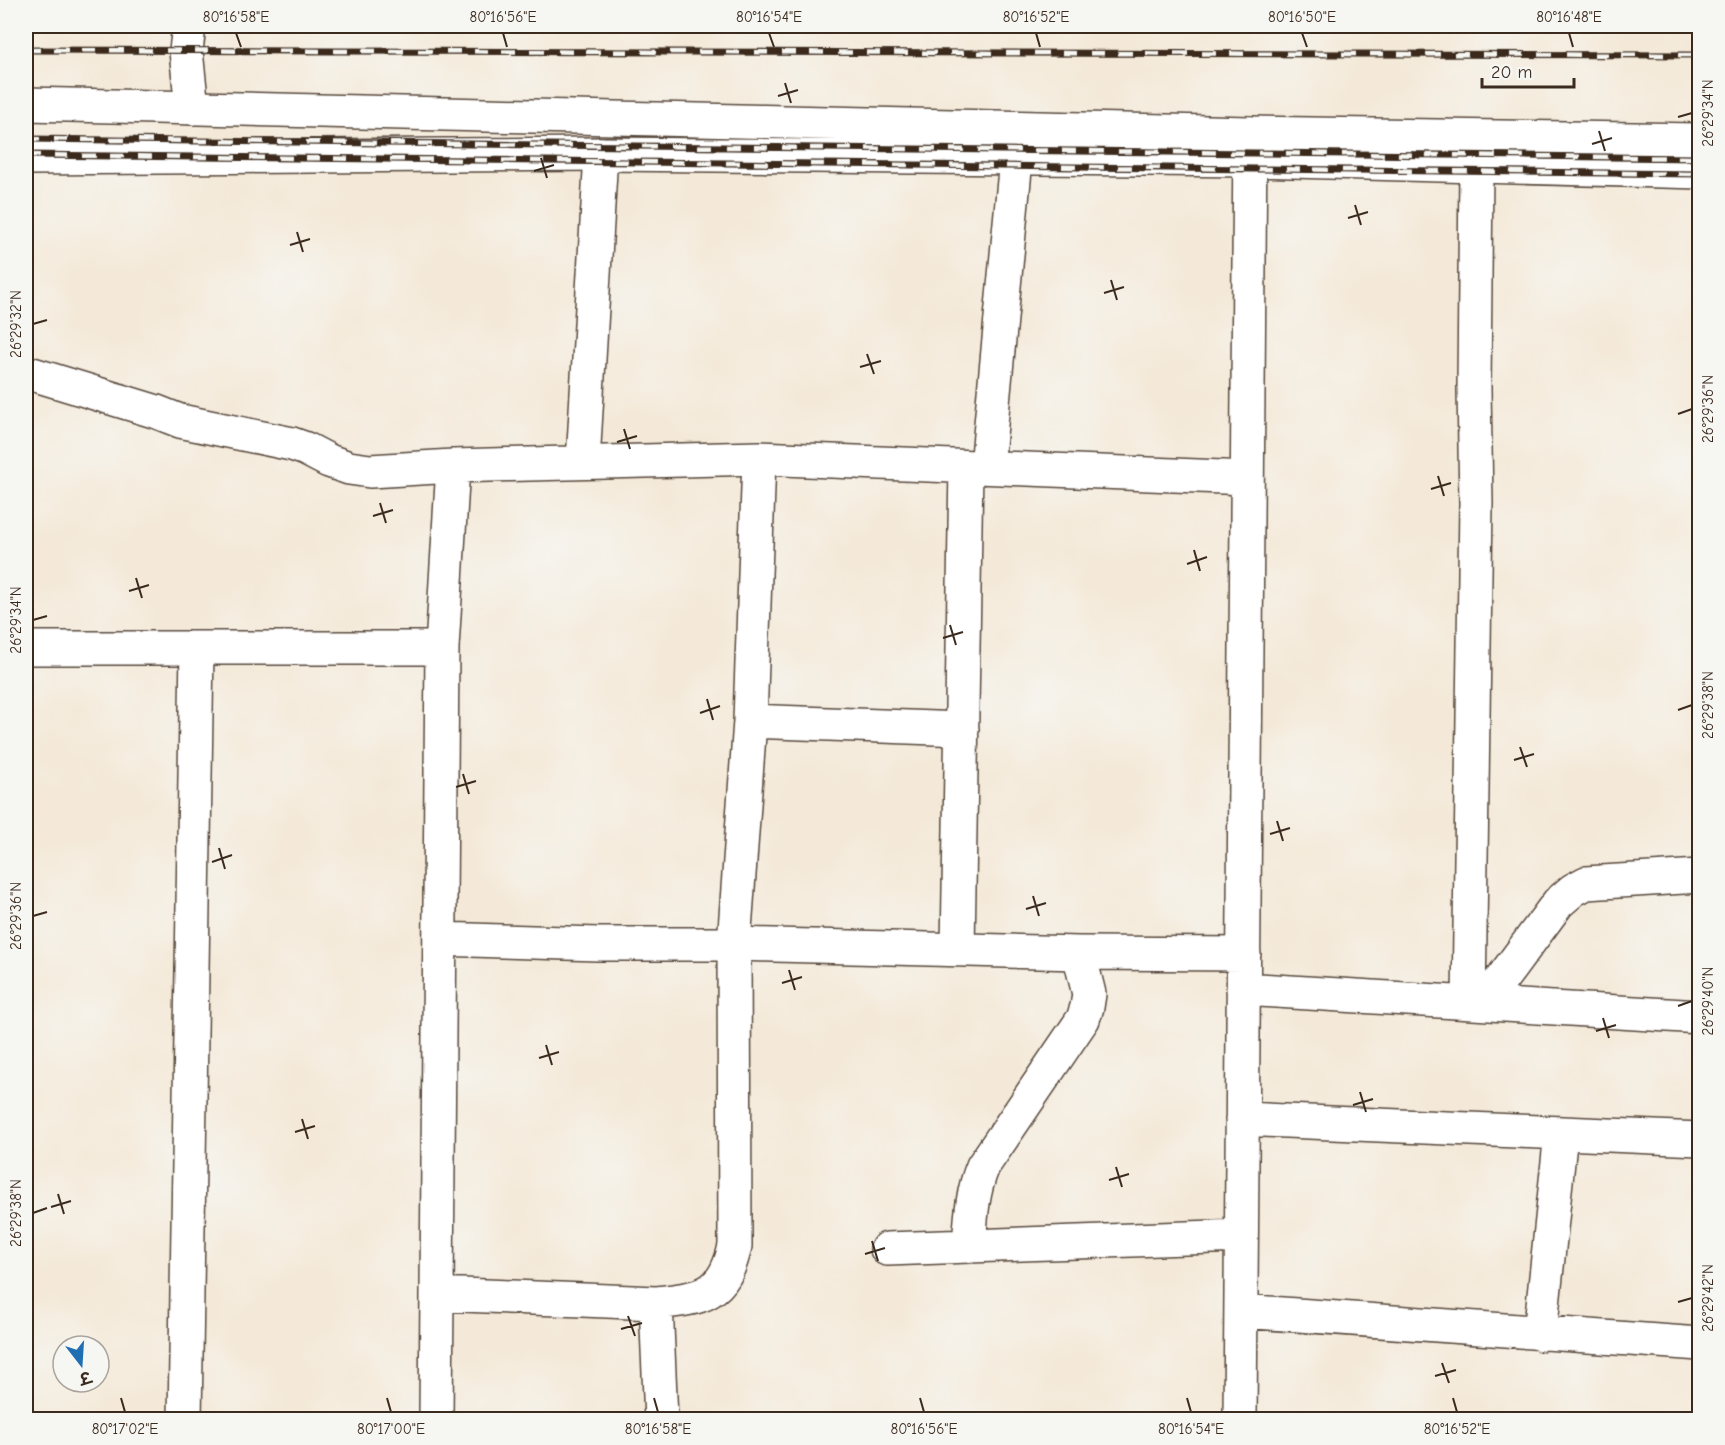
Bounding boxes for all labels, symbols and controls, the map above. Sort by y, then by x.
text: 80°16'58"E [203,8,269,26]
text: 80°16'56"E [469,8,537,26]
text: 80°16'54"E [736,8,802,26]
text: 80°16'52"E [1003,8,1069,26]
text: 80°16'50"E [1268,8,1336,26]
text: 80°16'48"E [1536,8,1602,26]
scale bar [1482,51,1574,89]
text: 20 m [1491,62,1532,83]
text: 26°29'34"N [1699,79,1717,147]
text: 26°29'32"N [7,290,25,358]
text: 26°29'36"N [1699,375,1717,443]
text: 26°29'34"N [7,586,25,654]
text: 26°29'38"N [1699,671,1717,739]
text: 26°29'36"N [7,882,25,950]
text: 26°29'40"N [1699,967,1717,1035]
text: 26°29'38"N [7,1179,25,1247]
text: 26°29'42"N [1699,1264,1717,1332]
north arrow [51,1334,111,1394]
text: उ [76,1367,95,1388]
text: 80°17'02"E [92,1420,158,1438]
text: 80°17'00"E [357,1420,425,1438]
text: 80°16'58"E [625,1420,691,1438]
text: 80°16'56"E [890,1420,958,1438]
text: 80°16'54"E [1158,1420,1224,1438]
text: 80°16'52"E [1424,1420,1490,1438]

